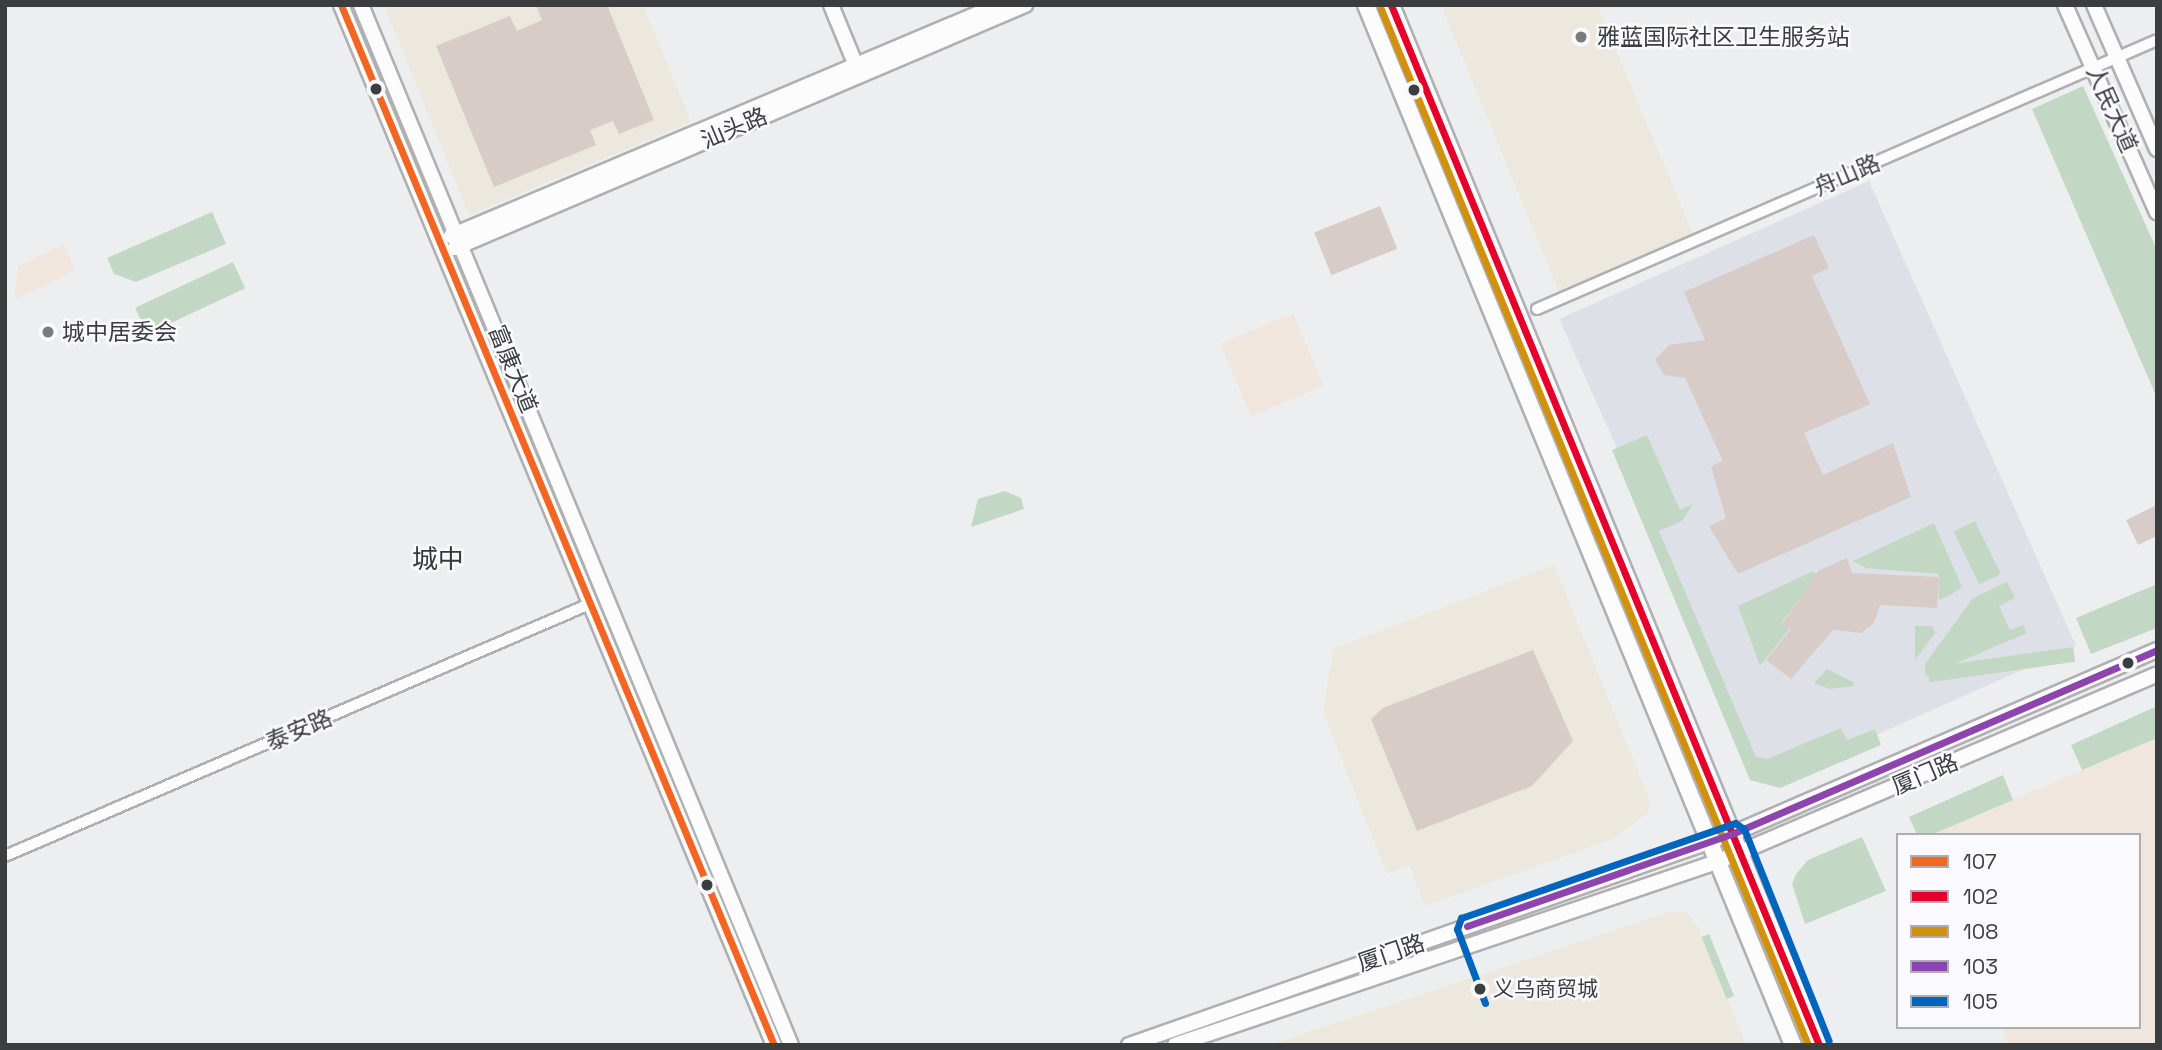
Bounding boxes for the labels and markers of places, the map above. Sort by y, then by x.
place label: 雅蓝国际社区卫生服务站 [1597,23,1850,51]
marker: 雅蓝国际社区卫生服务站 [1571,27,1591,47]
unlabelled marker [369,82,383,96]
unlabelled marker [1407,83,1421,97]
place label: 城中居委会 [62,318,177,346]
marker: 城中居委会 [40,324,56,340]
unlabelled marker [2121,656,2135,670]
unlabelled marker [700,878,714,892]
place label: 义乌商贸城 [1493,976,1598,1002]
marker: 义乌商贸城 [1473,982,1487,996]

